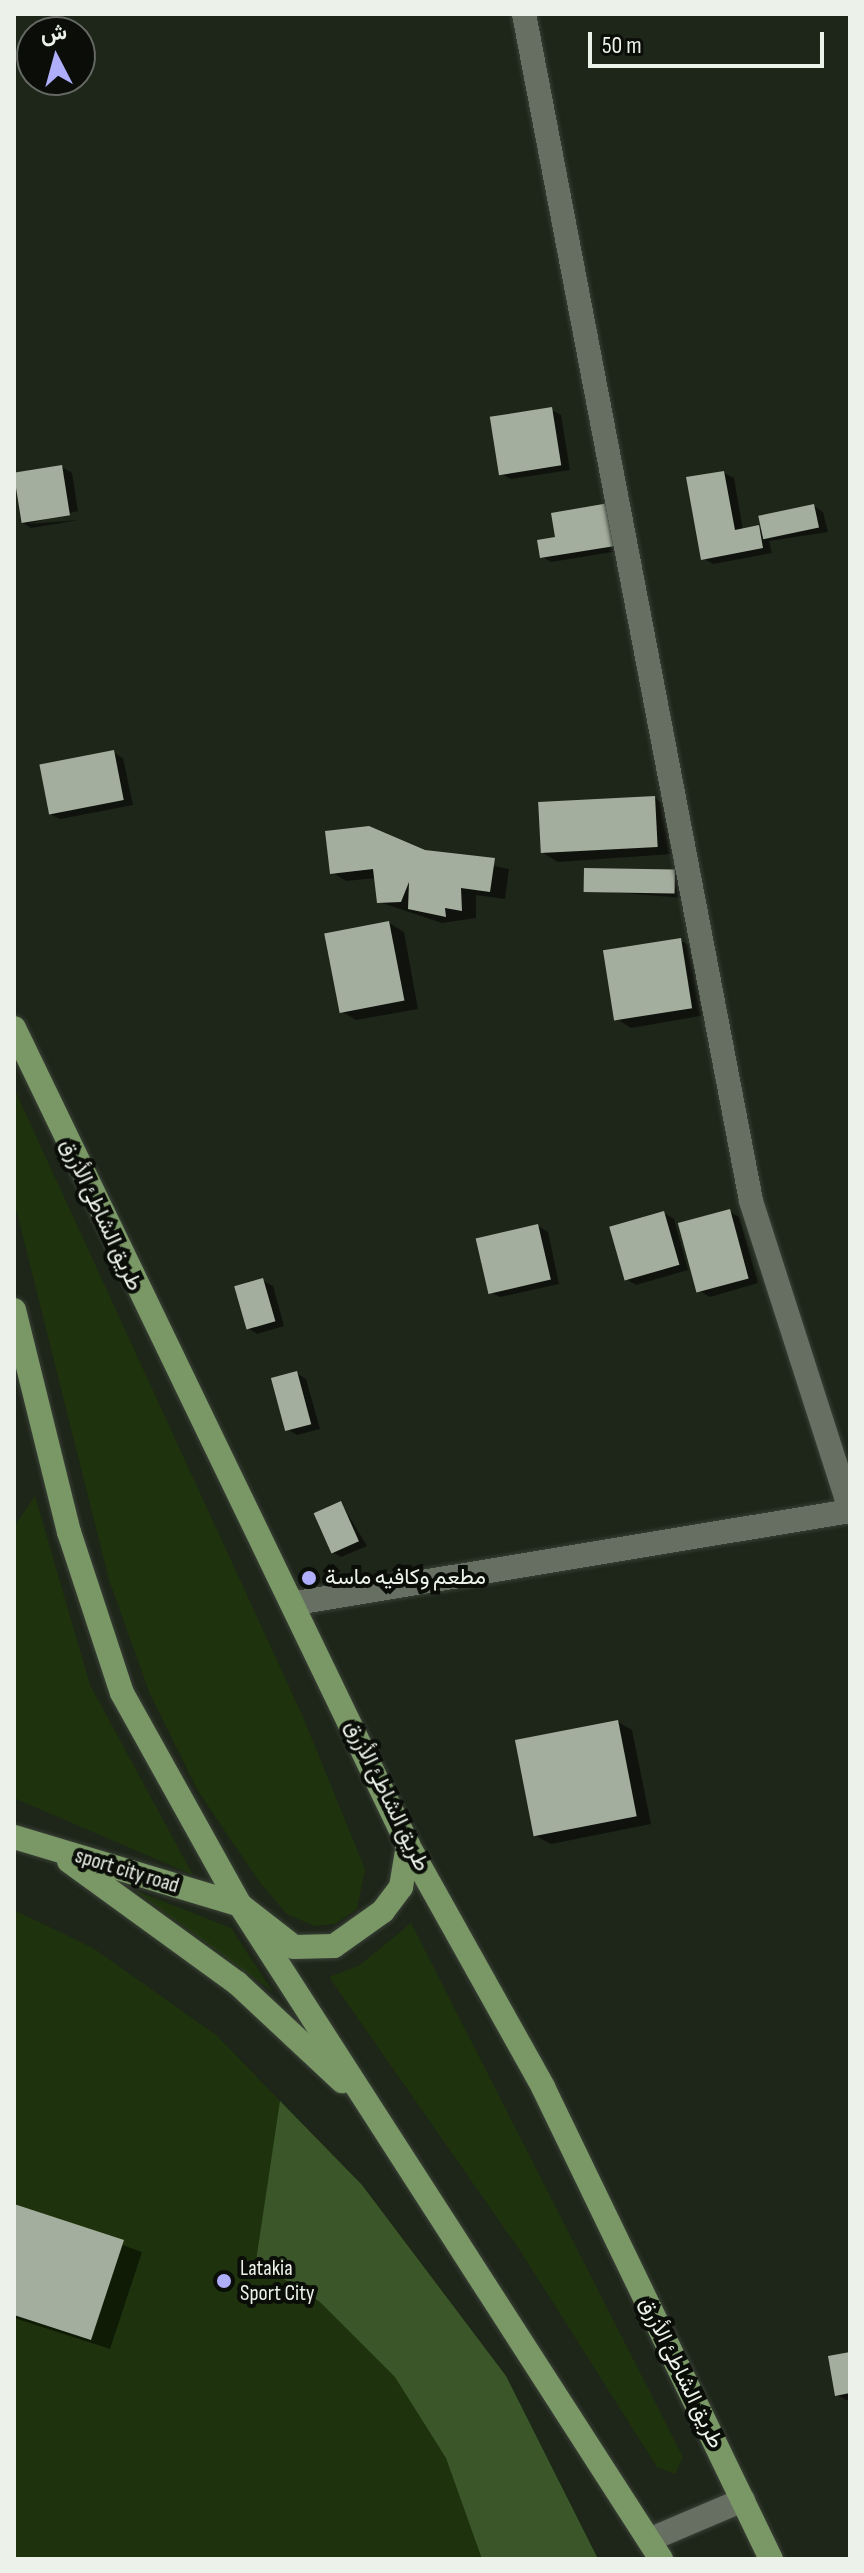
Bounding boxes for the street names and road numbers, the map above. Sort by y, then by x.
street label: طريق الشاطئ الأزرق [54,1135,148,1295]
street label: طريق الشاطئ الأزرق [339,1716,435,1876]
street label: sport city road [72,1843,182,1899]
street label: طريق الشاطئ الأزرق [633,2293,729,2453]

